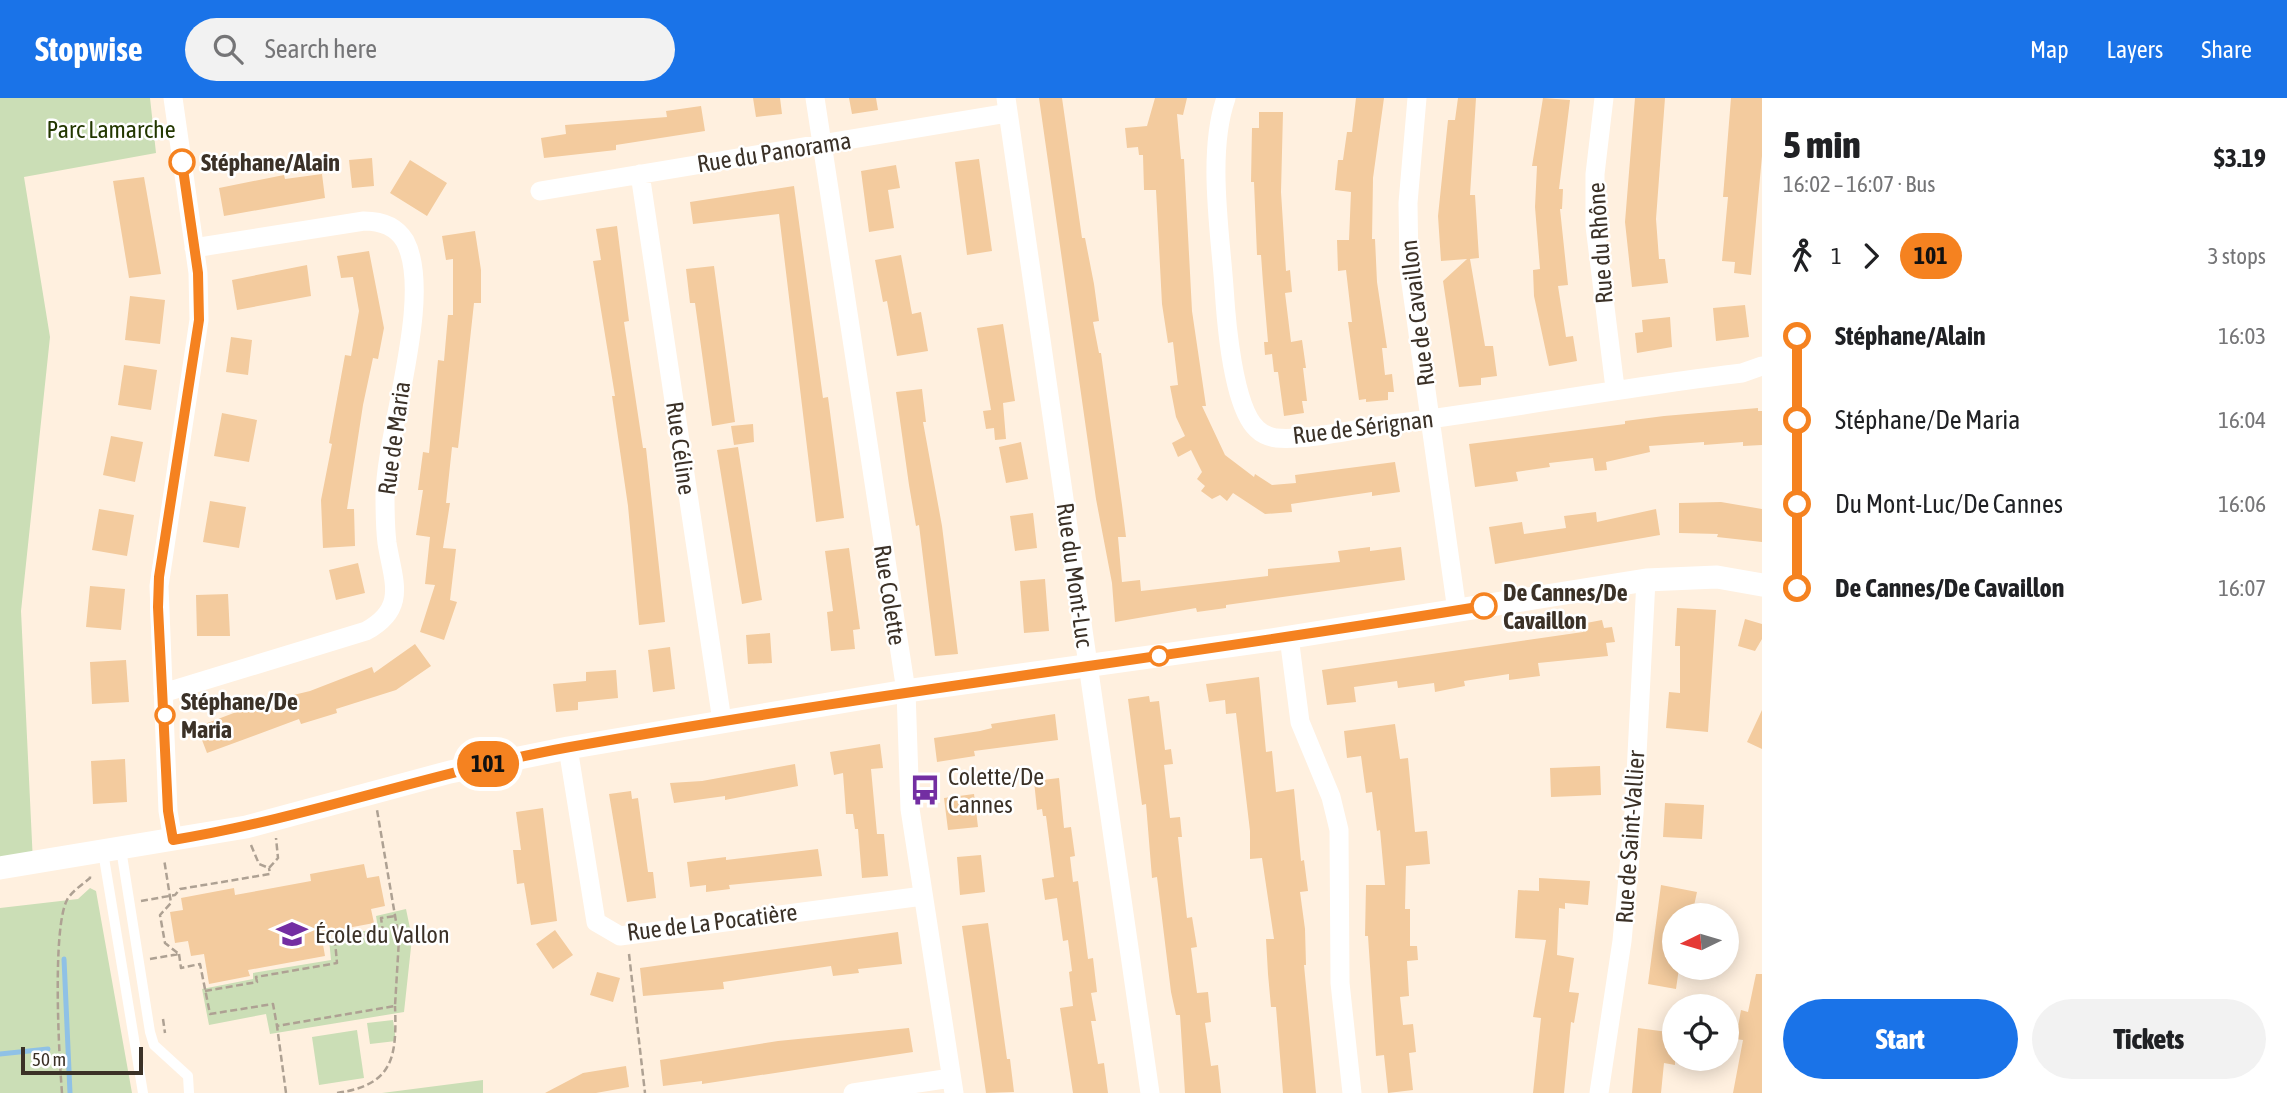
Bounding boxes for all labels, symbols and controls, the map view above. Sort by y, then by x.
search box [185,18,675,81]
text: Stopwise [35,30,143,68]
icon: search [209,30,247,68]
text: Search here [265,34,377,64]
text: Map [2030,36,2069,63]
text: Layers [2107,36,2163,63]
text: Share [2201,36,2252,63]
park label: Parc Lamarche [46,116,176,143]
text: 5 min [1783,123,1861,166]
street label: Rue du Panorama [695,126,853,178]
text: $3.19 [2214,143,2266,173]
marker: Stéphane/Alain [169,149,195,175]
place label: Stéphane/Alain [201,149,340,176]
text: 16:02 – 16:07 · Bus [1783,171,1935,197]
street label: Rue du Rhône [1582,181,1618,305]
icon: walk [1783,237,1821,275]
icon: forward [1852,237,1890,275]
street label: Rue de Cavaillon [1395,238,1439,388]
text: 101 [1914,242,1948,269]
text: 1 [1831,243,1842,269]
text: 3 stops [2208,243,2266,269]
text: Stéphane/Alain [1835,321,1986,351]
text: 16:03 [2218,323,2266,349]
street label: Rue de Maria [373,380,415,496]
street label: Rue Céline [661,400,701,496]
street label: Rue de Sérignan [1291,405,1435,449]
text: Stéphane/De Maria [1835,405,2020,435]
text: 16:04 [2218,407,2266,433]
text: Du Mont-Luc/De Cannes [1835,489,2063,519]
text: 16:06 [2218,491,2266,517]
street label: Rue du Mont-Luc [1051,501,1099,649]
street label: Rue Colette [869,543,911,647]
text: De Cannes/De Cavaillon [1835,573,2064,603]
text: 16:07 [2218,575,2266,601]
place label: De Cannes/De Cavaillon [1503,579,1628,634]
marker: De Cannes/De Cavaillon [1471,593,1497,619]
unlabelled marker [1149,646,1169,666]
place label: Stéphane/De Maria [181,688,298,743]
marker: Stéphane/De Maria [155,705,175,725]
line badge: 101 [448,741,528,787]
street label: Rue de Saint-Vallier [1610,749,1650,924]
text: 101 [471,750,505,777]
place label: Colette/De Cannes [948,763,1044,818]
bus stop icon: Colette/De Cannes [908,773,942,807]
street label: Rue de La Pocatière [625,898,799,946]
north arrow [1662,903,1740,980]
map controls [1662,903,1739,1071]
school or university icon: École du Vallon [275,917,309,951]
place label: École du Vallon [315,921,450,948]
button: locate [1662,994,1739,1071]
button: Start [1783,999,2018,1079]
button: Tickets [2032,999,2266,1079]
scale bar [21,1044,144,1076]
text: 50 m [32,1048,66,1070]

